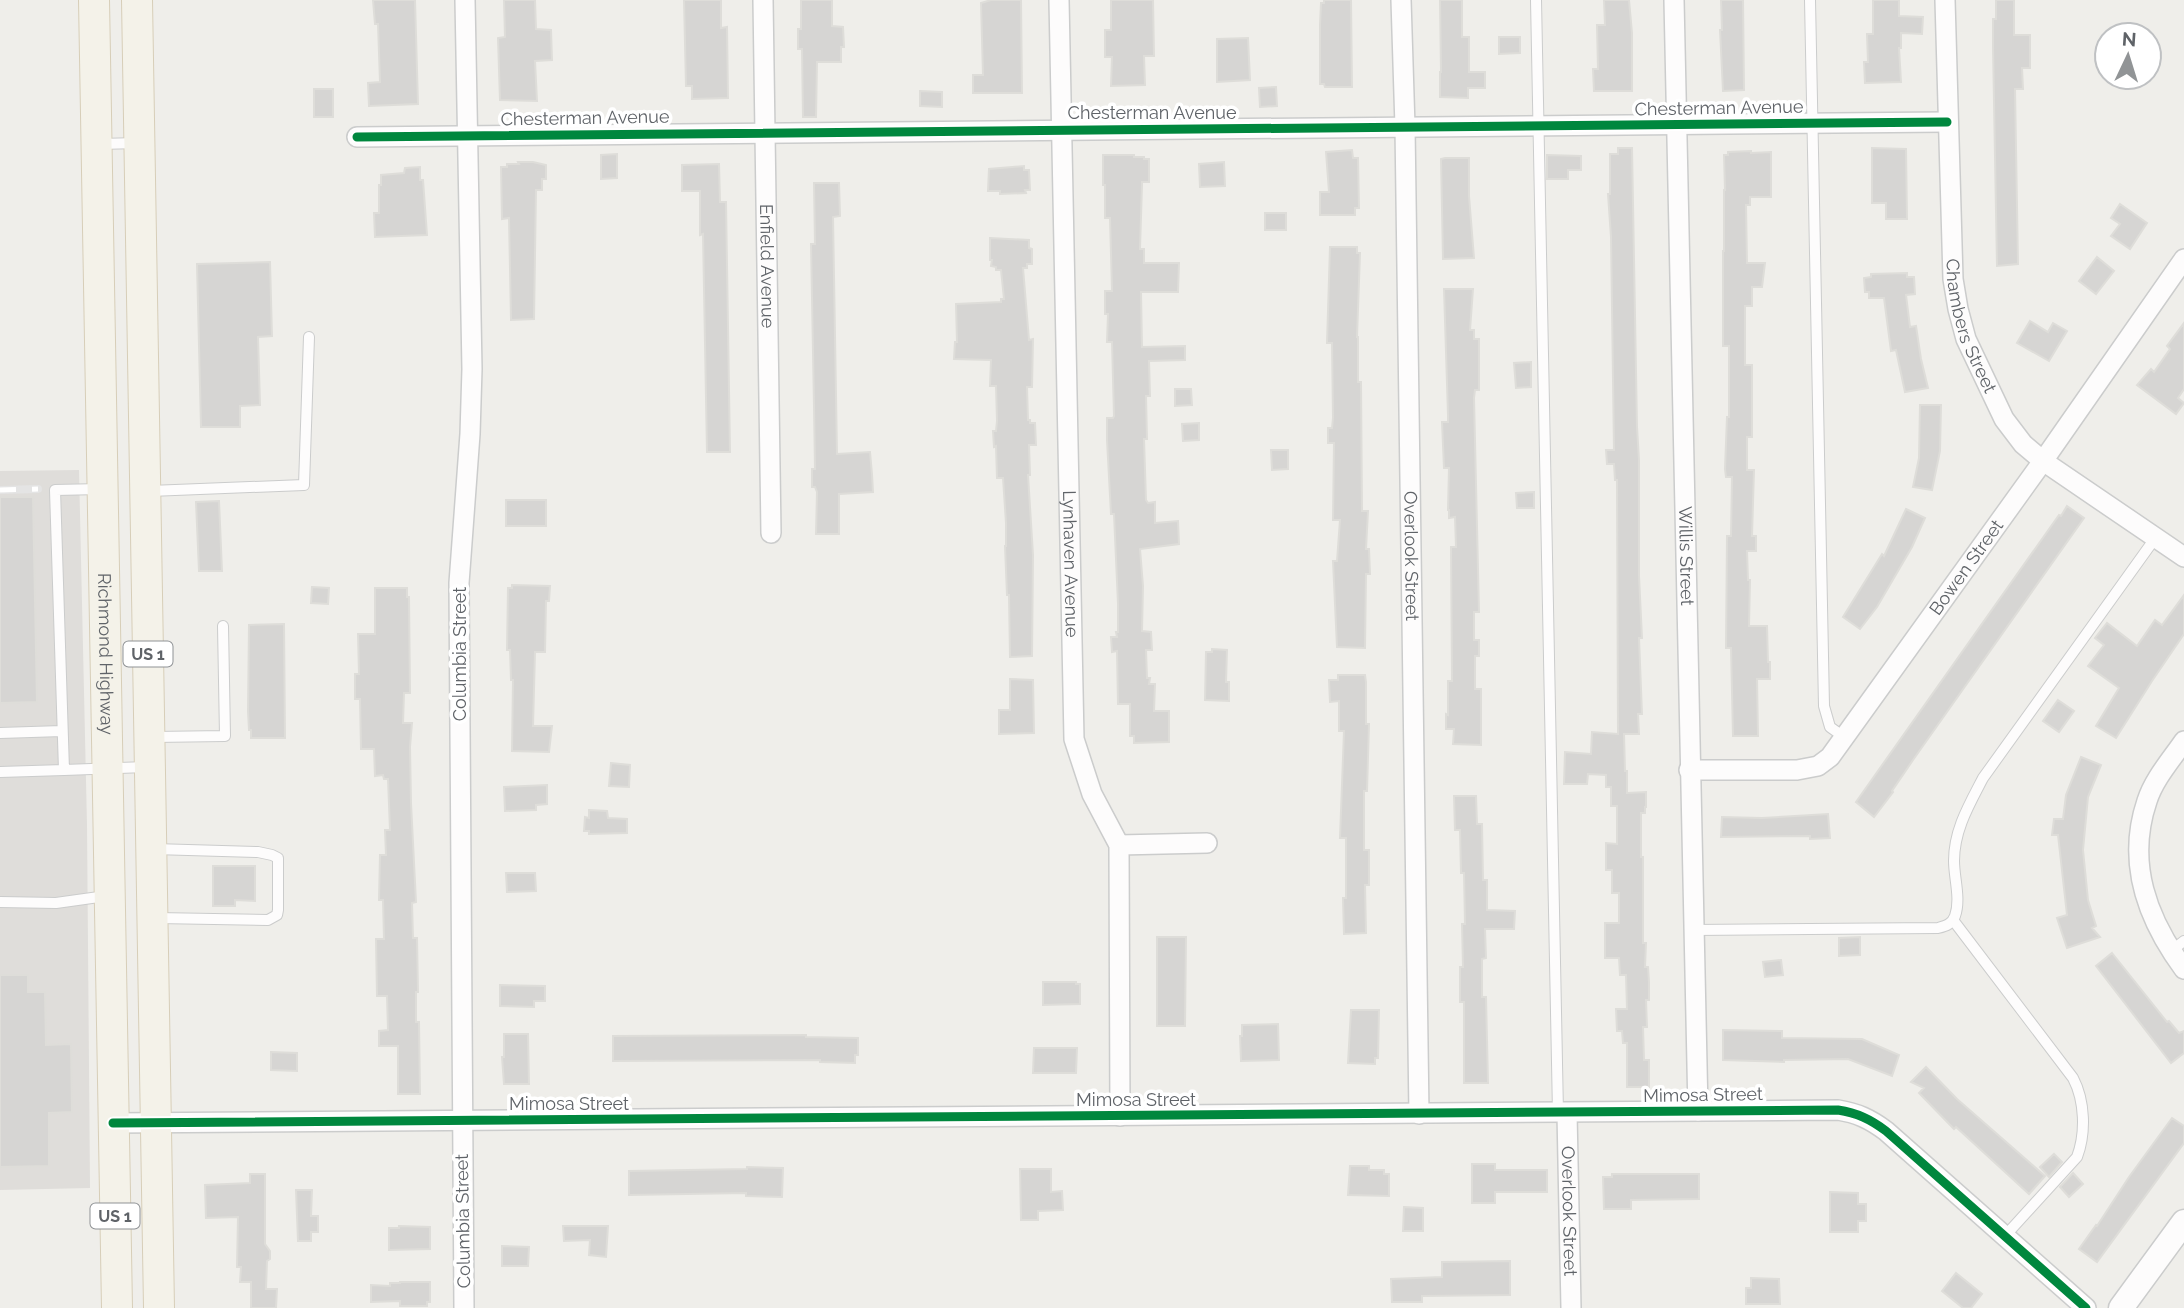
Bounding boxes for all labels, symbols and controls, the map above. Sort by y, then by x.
north arrow [2093,21,2163,91]
text: N [2121,28,2137,51]
street label: Chesterman Avenue [1634,96,1804,119]
street label: Chesterman Avenue [1068,102,1237,123]
street label: Chesterman Avenue [500,106,670,129]
street label: Enfield Avenue [756,204,779,329]
street label: Chambers Street [1942,258,2001,396]
street label: Lynhaven Avenue [1059,490,1083,638]
street label: Overlook Street [1400,491,1423,621]
street label: Willis Street [1675,506,1698,606]
street label: Bowen Street [1925,515,2007,619]
street label: Richmond Highway [94,573,118,735]
street label: Columbia Street [449,587,470,721]
road number: US 1 [124,642,172,666]
street label: Mimosa Street [1643,1083,1763,1106]
street label: Mimosa Street [1076,1089,1196,1110]
street label: Mimosa Street [509,1093,629,1114]
street label: Overlook Street [1558,1146,1581,1276]
street label: Columbia Street [451,1154,474,1288]
road number: US 1 [90,1204,140,1228]

